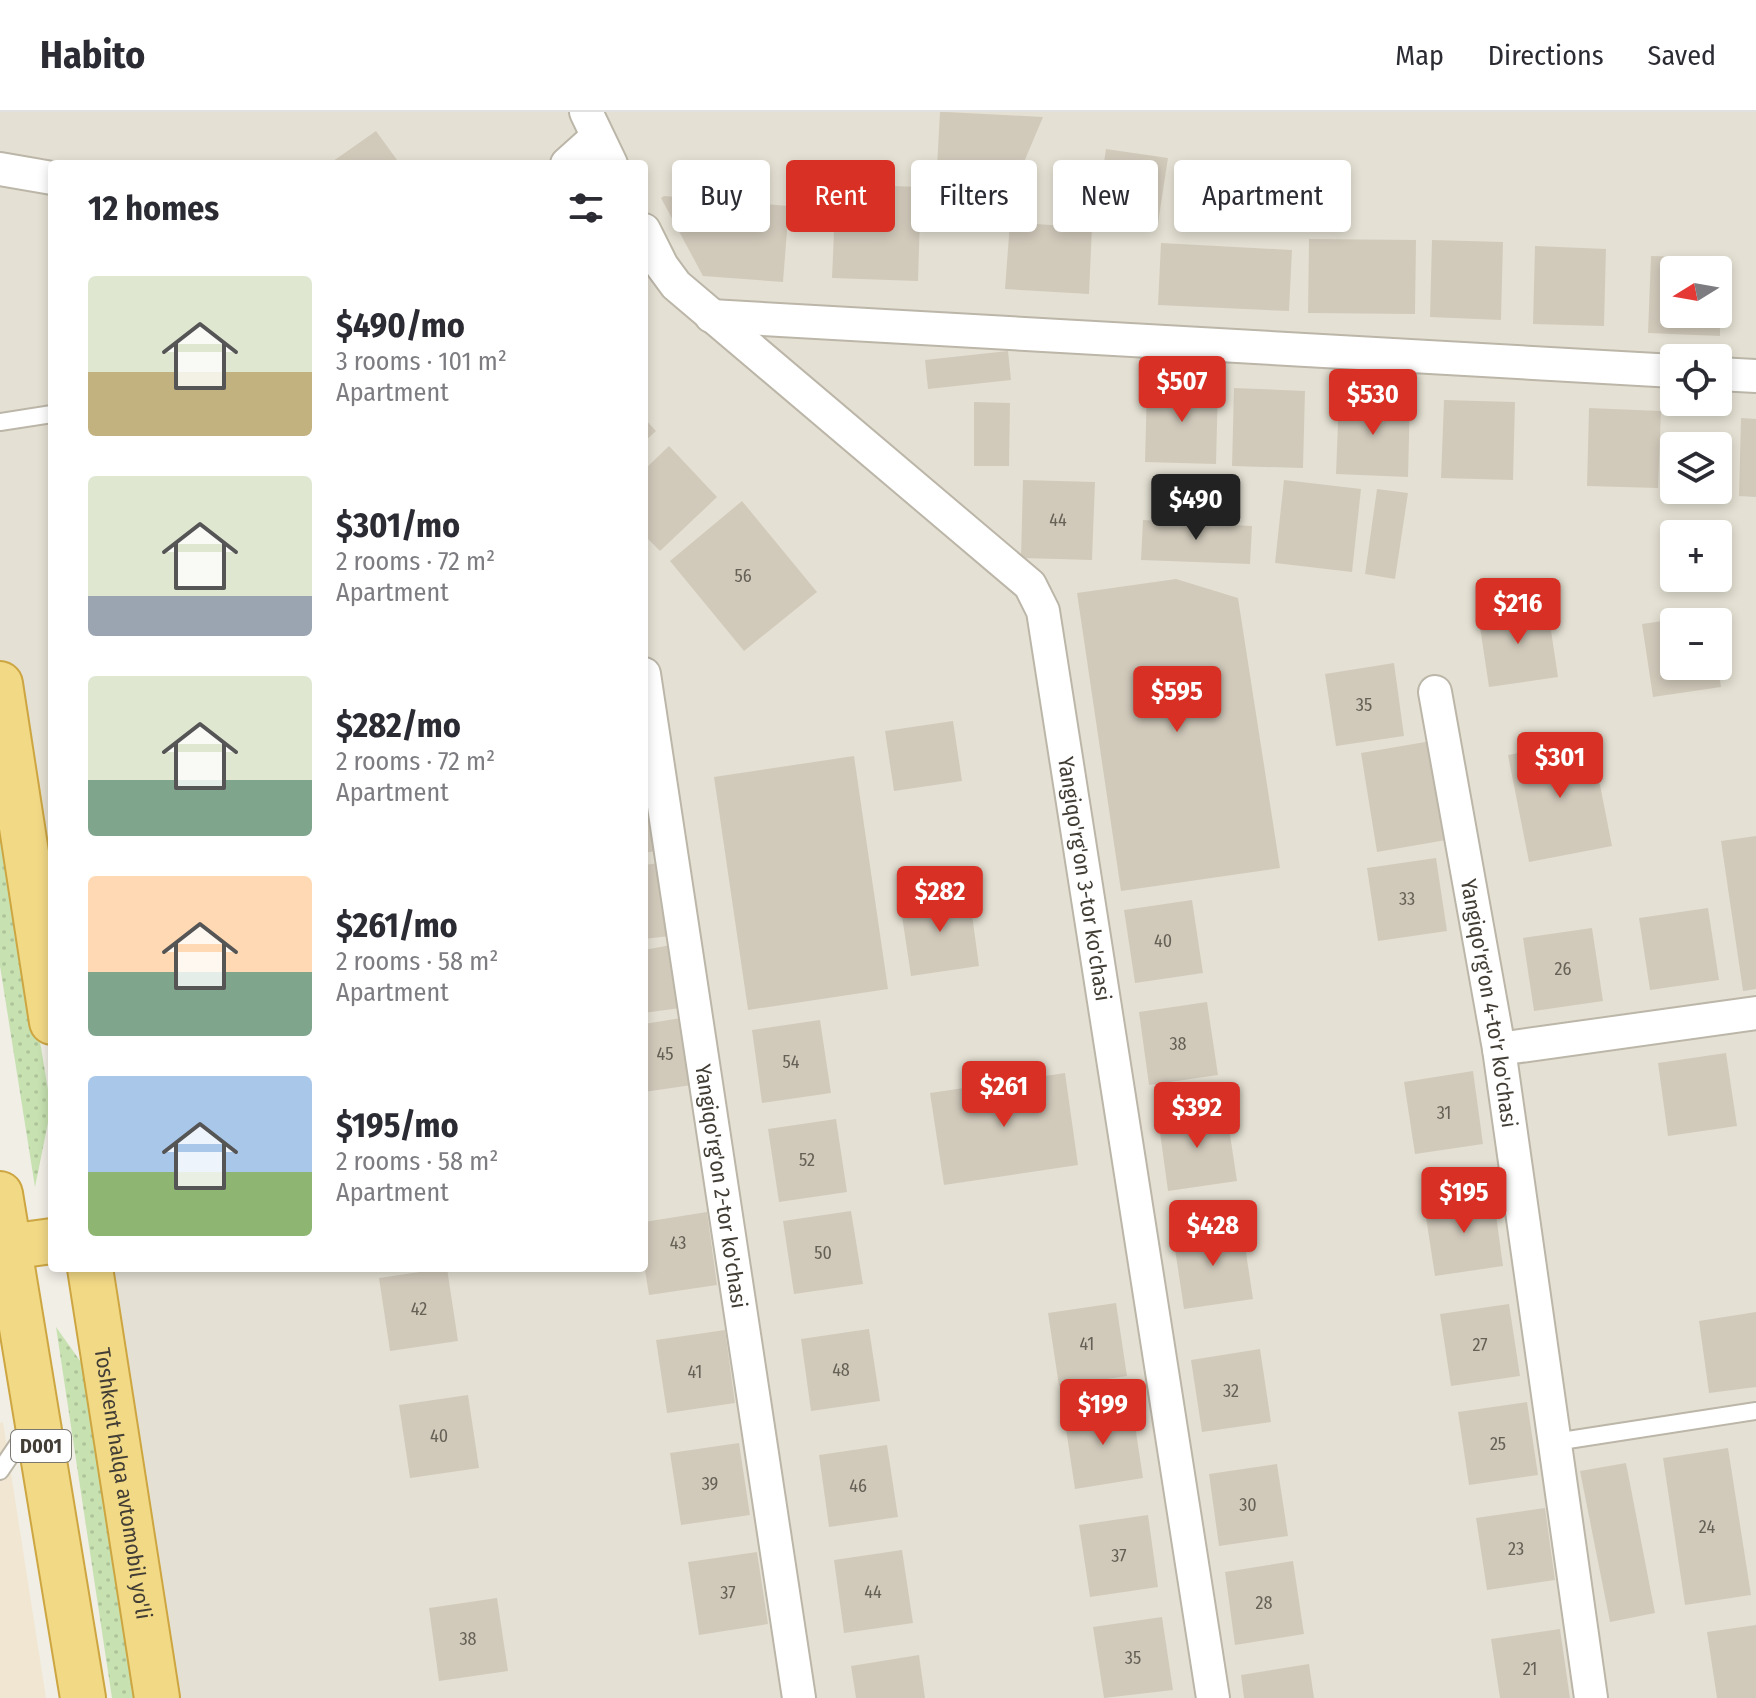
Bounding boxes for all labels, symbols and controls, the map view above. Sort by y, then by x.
text: Habito [40,32,145,78]
text: Map [1395,39,1444,72]
text: Directions [1488,39,1604,72]
text: Saved [1648,39,1716,72]
chip: Buy [672,160,770,232]
chip: Rent [786,160,895,232]
chip: Filters [911,160,1037,232]
chip: New [1053,160,1158,232]
chip: Apartment [1174,160,1351,232]
icon: filters [564,186,608,230]
text: 12 homes [88,188,219,229]
north arrow [1660,256,1732,328]
map controls [1660,256,1732,680]
text: $490/mo [336,305,465,346]
icon: home [152,308,248,404]
button: locate [1660,344,1732,416]
text: 3 rooms · 101 m² [336,346,507,377]
pin: $507 [1135,356,1229,424]
text: $507 [1157,366,1207,397]
pin: $530 [1326,369,1420,437]
text: Apartment [336,377,449,408]
text: $530 [1347,379,1399,410]
button: layers [1660,432,1732,504]
pin: $490 [1149,474,1243,542]
text: $490 [1169,484,1223,515]
text: $301/mo [336,505,460,546]
icon: home [152,508,248,604]
house number: 44 [1049,509,1067,531]
button: + [1660,520,1732,592]
text: 2 rooms · 72 m² [336,546,495,577]
house number: 56 [734,565,752,587]
text: Apartment [336,577,449,608]
pin: $216 [1471,578,1565,646]
text: $216 [1494,588,1542,619]
button: − [1660,608,1732,680]
pin: $595 [1130,666,1224,734]
text: $595 [1151,676,1203,707]
house number: 35 [1356,694,1372,716]
text: $282/mo [336,705,461,746]
icon: home [152,708,248,804]
pin: $301 [1513,732,1607,800]
text: $301 [1535,742,1585,773]
text: 2 rooms · 72 m² [336,746,495,777]
street label: Yangiqo'rg'on 3-tor ko'chasi [1052,755,1117,1003]
text: Apartment [336,777,449,808]
pin: $282 [893,866,987,934]
text: $282 [915,876,965,907]
street label: Yangiqo'rg'on 4-to'r ko'chasi [1455,877,1523,1129]
house number: 33 [1399,888,1415,910]
text: $261/mo [336,905,458,946]
icon: home [152,908,248,1004]
house number: 40 [1154,930,1172,952]
text: 2 rooms · 58 m² [336,946,498,977]
house number: 26 [1555,958,1572,980]
text: Apartment [336,977,449,1008]
house number: 38 [1169,1033,1187,1055]
house number: 45 [657,1043,673,1065]
house number: 54 [783,1051,800,1073]
pin: $261 [957,1061,1051,1129]
street label: Yangiqo'rg'on 2-tor ko'chasi [690,1062,753,1310]
text: $261 [980,1071,1028,1102]
pin: $392 [1150,1082,1244,1150]
text: $392 [1172,1092,1222,1123]
house number: 31 [1437,1102,1451,1124]
text: $195/mo [336,1105,459,1146]
icon: home [152,1108,248,1204]
text: 2 rooms · 58 m² [336,1146,498,1177]
house number: 52 [799,1149,815,1171]
pin: $195 [1417,1167,1511,1235]
text: Apartment [336,1177,449,1208]
text: $195 [1439,1177,1489,1208]
pin: $428 [1166,1200,1260,1268]
text: $428 [1187,1210,1239,1241]
house number: 43 [670,1232,686,1254]
house number: 50 [814,1242,832,1264]
house number: 42 [411,1298,427,1320]
house number: 41 [1080,1333,1094,1355]
house number: 27 [1472,1334,1488,1356]
street label: Toshkent halqa avtomobil yo'li [89,1346,158,1621]
house number: 48 [832,1359,850,1381]
house number: 41 [688,1361,702,1383]
pin: $199 [1056,1379,1150,1447]
house number: 32 [1223,1380,1239,1402]
text: $199 [1078,1389,1128,1420]
house number: 40 [430,1425,448,1447]
road number: D001 [11,1430,71,1462]
house number: 25 [1490,1433,1506,1455]
house number: 39 [702,1473,718,1495]
house number: 46 [849,1475,867,1497]
house number: 30 [1239,1494,1257,1516]
house number: 24 [1699,1516,1715,1538]
house number: 23 [1508,1538,1524,1560]
house number: 37 [1111,1545,1127,1567]
house number: 44 [864,1581,882,1603]
house number: 37 [720,1582,736,1604]
house number: 28 [1256,1592,1272,1614]
house number: 38 [459,1628,477,1650]
house number: 35 [1125,1647,1141,1669]
house number: 21 [1523,1658,1537,1680]

